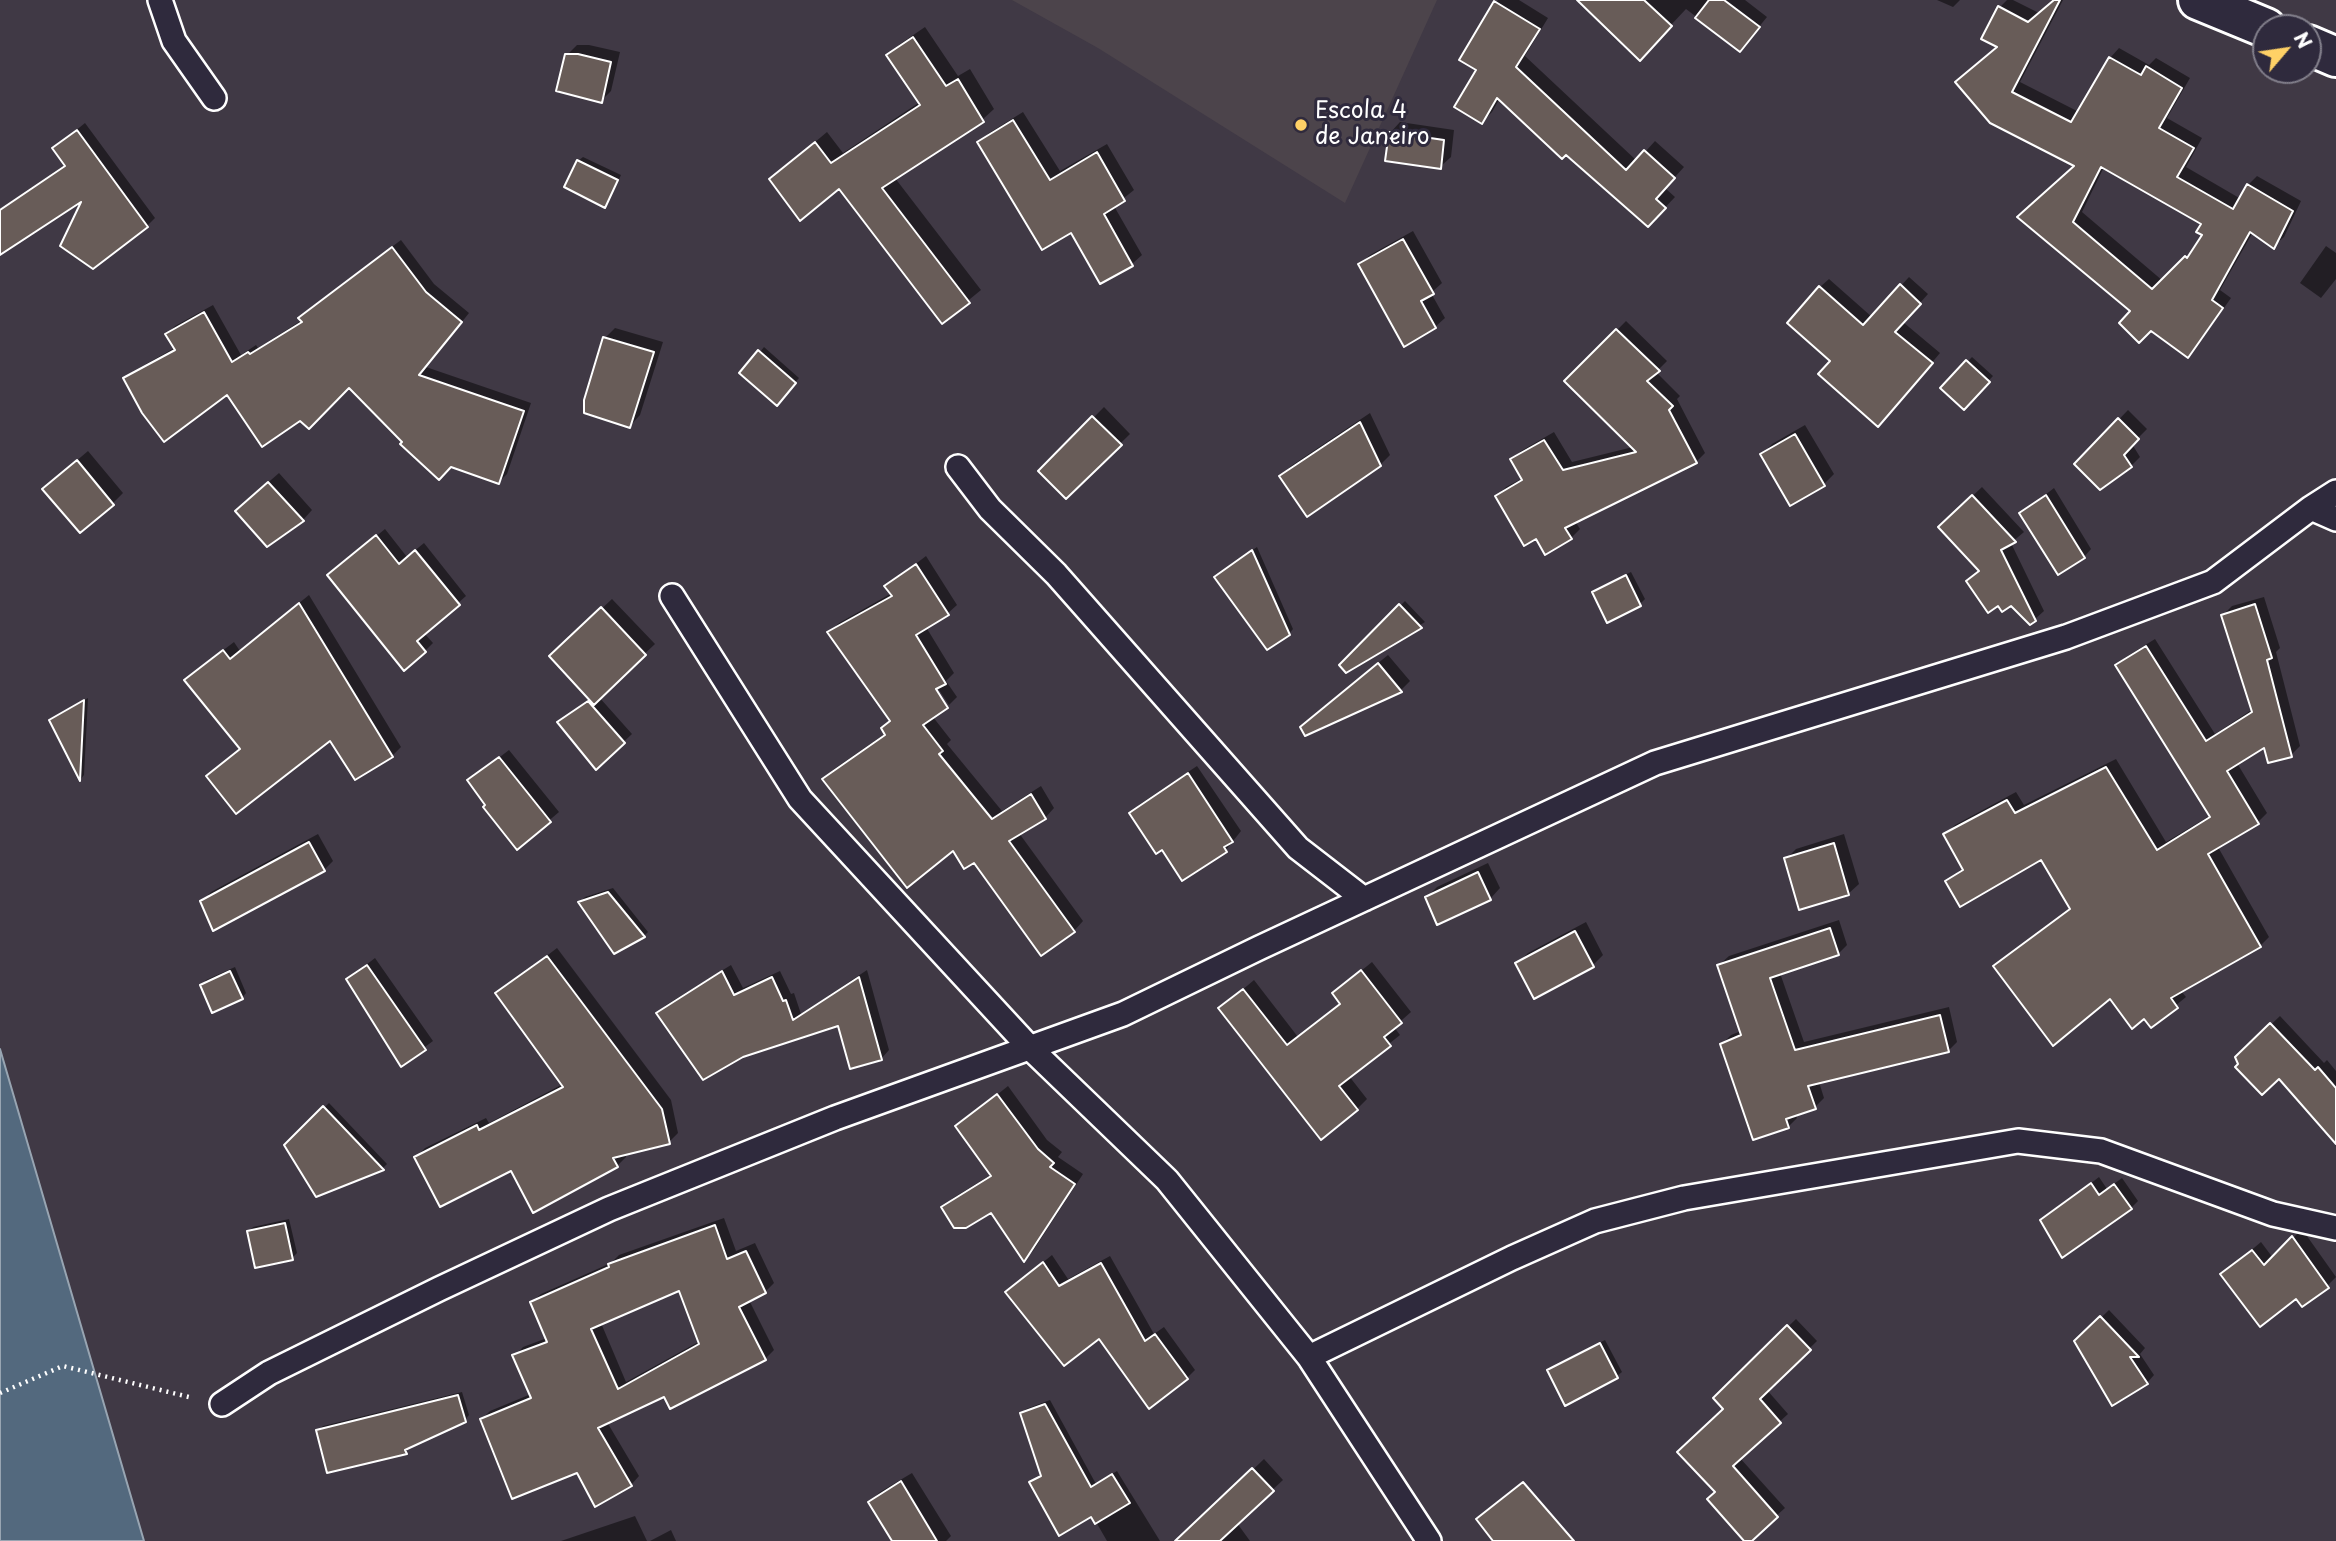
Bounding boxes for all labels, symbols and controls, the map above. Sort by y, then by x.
north arrow [2252,14,2322,84]
text: N [2288,26,2320,53]
place label: Escola 4 de Janeiro [1315,98,1429,152]
marker: Escola 4 de Janeiro [1293,117,1309,133]

